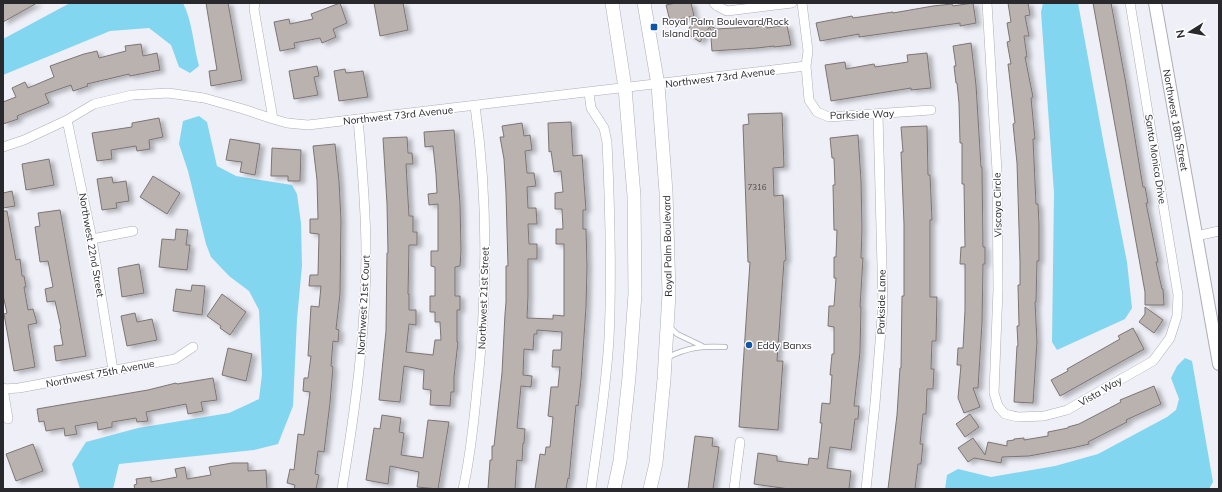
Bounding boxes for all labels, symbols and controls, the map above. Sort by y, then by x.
north arrow [1170,12,1210,52]
place label: Royal Palm Boulevard/Rock Island Road [662,15,790,40]
marker: Royal Palm Boulevard/Rock Island Road [649,22,659,32]
text: N [1173,28,1188,39]
street label: Northwest 73rd Avenue [664,64,776,91]
street label: Northwest 18th Street [1160,68,1191,172]
street label: Northwest 73rd Avenue [342,103,454,128]
street label: Parkside Way [830,107,895,122]
street label: Santa Monica Drive [1142,113,1169,205]
street label: Viscaya Circle [990,173,1005,237]
house number: 7316 [747,182,767,192]
street label: Northwest 22nd Street [76,192,107,299]
street label: Royal Palm Boulevard [660,195,675,297]
street label: Northwest 21st Street [475,246,492,349]
street label: Northwest 21st Court [354,254,373,355]
street label: Parkside Lane [874,269,889,335]
place label: Eddy Banxs [757,339,812,352]
marker: Eddy Banxs [744,340,754,350]
street label: Northwest 75th Avenue [45,357,155,390]
street label: Vista Way [1076,373,1125,409]

